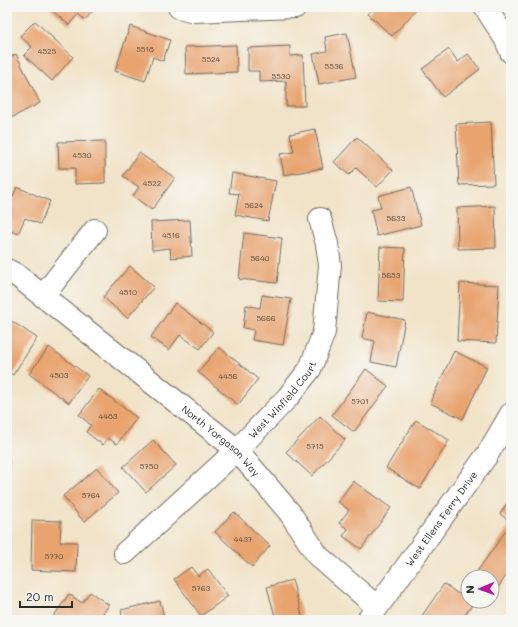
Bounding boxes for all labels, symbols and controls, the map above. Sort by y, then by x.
house number: 5518 [136,44,154,54]
house number: 4525 [38,46,57,56]
house number: 5524 [202,54,221,64]
house number: 5536 [325,61,344,71]
house number: 5530 [272,71,291,81]
house number: 4530 [73,150,92,160]
house number: 4522 [143,178,161,188]
house number: 5624 [245,200,264,210]
house number: 5633 [387,213,406,223]
house number: 4516 [162,230,180,240]
house number: 5640 [250,253,270,263]
house number: 5653 [382,270,401,280]
house number: 4510 [119,287,137,297]
house number: 5666 [256,313,276,323]
street label: West Winfield Court [245,359,319,441]
house number: 4503 [50,370,69,380]
house number: 4456 [219,371,238,381]
house number: 5701 [351,396,369,406]
street label: North Yorgason Way [179,402,263,479]
house number: 4483 [99,411,118,421]
house number: 5715 [306,441,324,451]
house number: 5750 [140,461,158,471]
street label: West Ellens Ferry Drive [402,468,480,569]
house number: 5764 [82,490,101,500]
house number: 4437 [234,534,253,544]
house number: 5770 [45,551,63,561]
north arrow [460,569,500,609]
scale bar [20,583,72,609]
house number: 5763 [192,583,211,593]
text: N [462,585,477,594]
text: 20 m [26,588,54,604]

